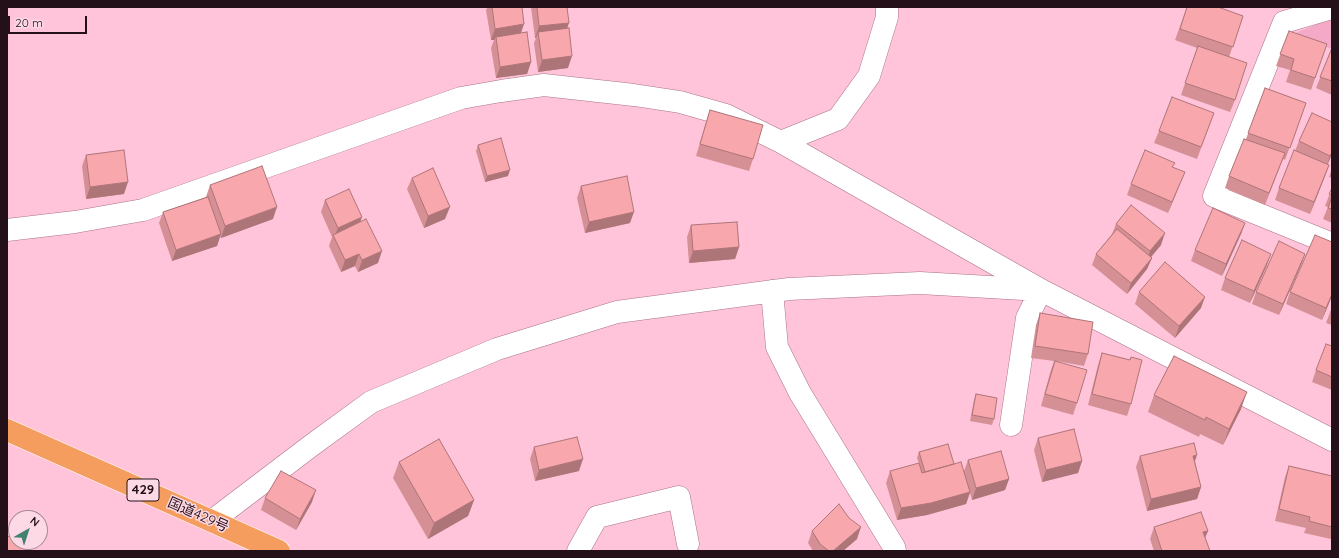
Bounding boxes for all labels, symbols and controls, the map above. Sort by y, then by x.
scale bar [10,8,89,34]
text: 20 m [15,15,43,30]
road number: 429 [127,479,159,501]
street label: 国道429号 [165,494,231,536]
north arrow [8,510,48,550]
text: N [27,513,42,529]

